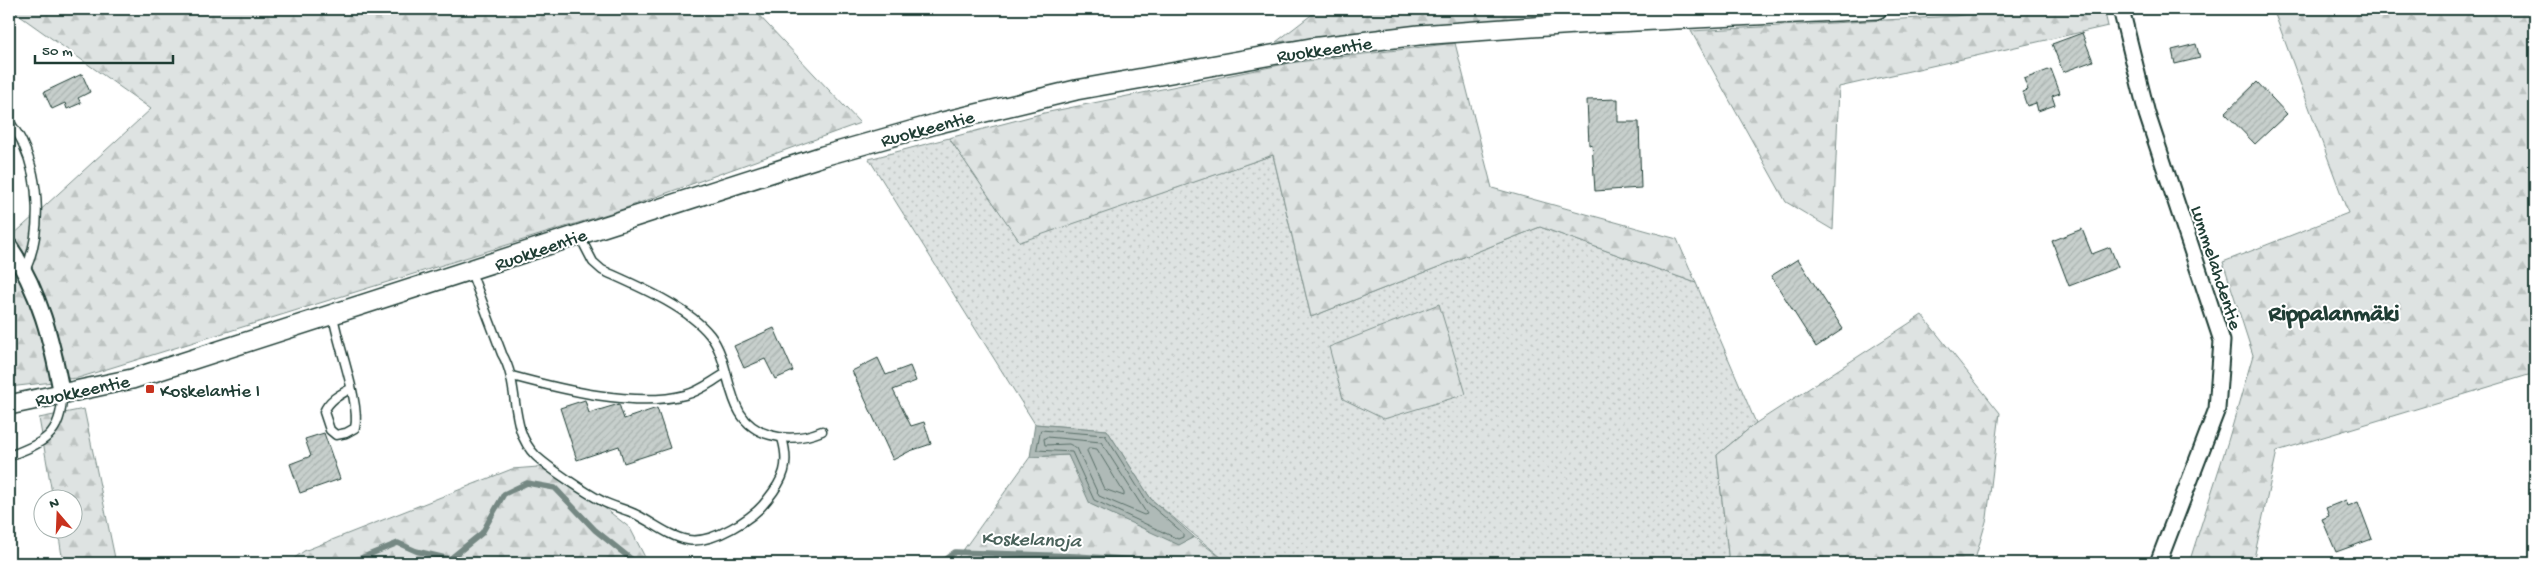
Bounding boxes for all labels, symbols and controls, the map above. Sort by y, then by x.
scale bar [35,32,172,64]
street label: Ruokkeentie [1275,33,1374,70]
text: 50 m [42,43,73,61]
street label: Ruokkeentie [879,107,977,154]
street label: Lummelahdentie [2184,203,2246,333]
street label: Ruokkeentie [492,225,590,278]
district label: Rippalanmäki [2267,301,2400,330]
street label: Ruokkeentie [33,371,132,414]
place label: Koskelantie I [160,381,260,404]
marker: Koskelantie I [144,383,156,395]
north arrow [32,490,82,540]
text: N [47,495,62,514]
water label: Koskelanoja [980,528,1083,555]

